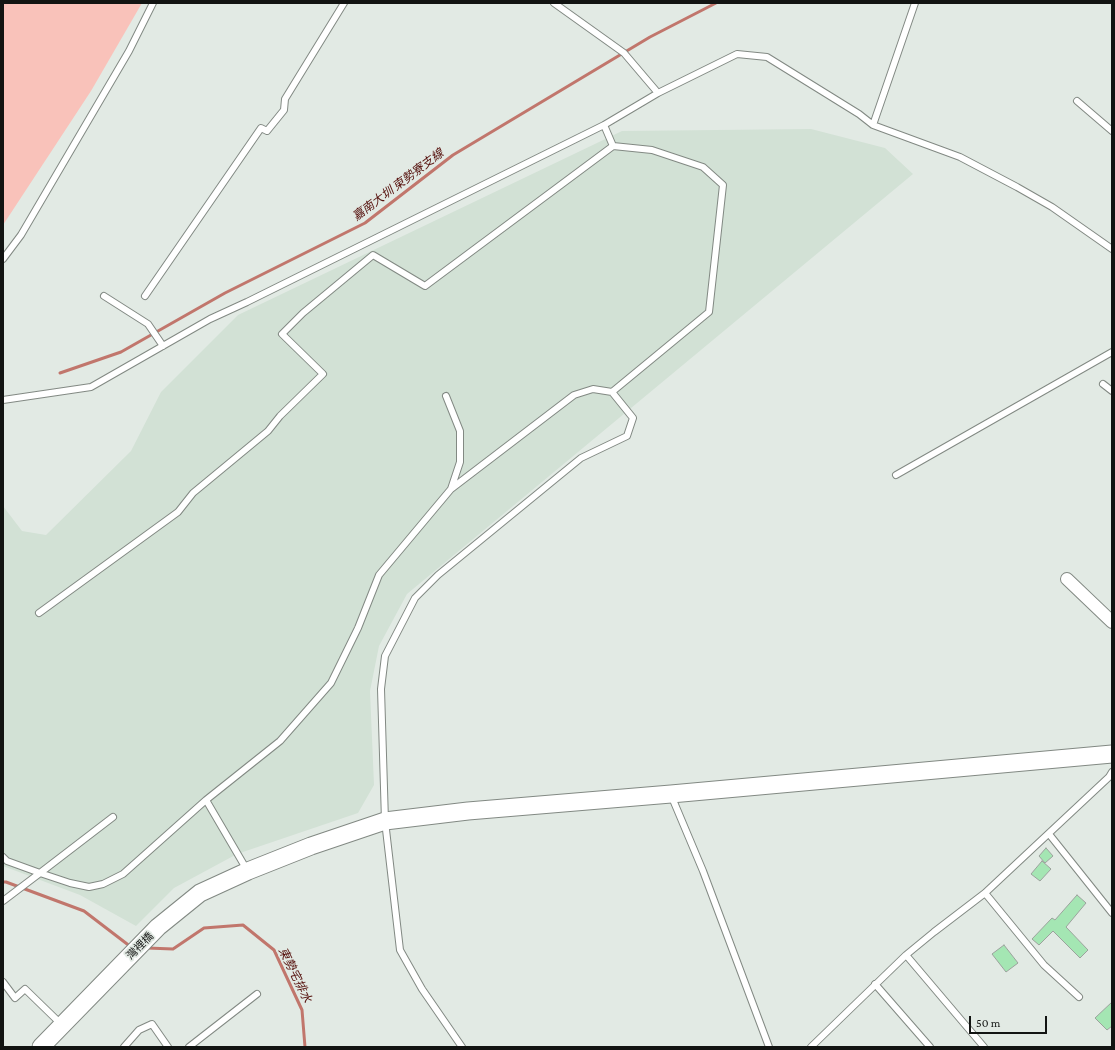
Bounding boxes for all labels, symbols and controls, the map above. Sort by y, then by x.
water label: 嘉南大圳 東勢寮支線 [350,146,446,224]
street label: 灣裡橋 [124,930,156,962]
water label: 東勢宅排水 [275,945,315,1005]
scale bar [971,1008,1049,1034]
text: 50 m [976,1016,1000,1030]

